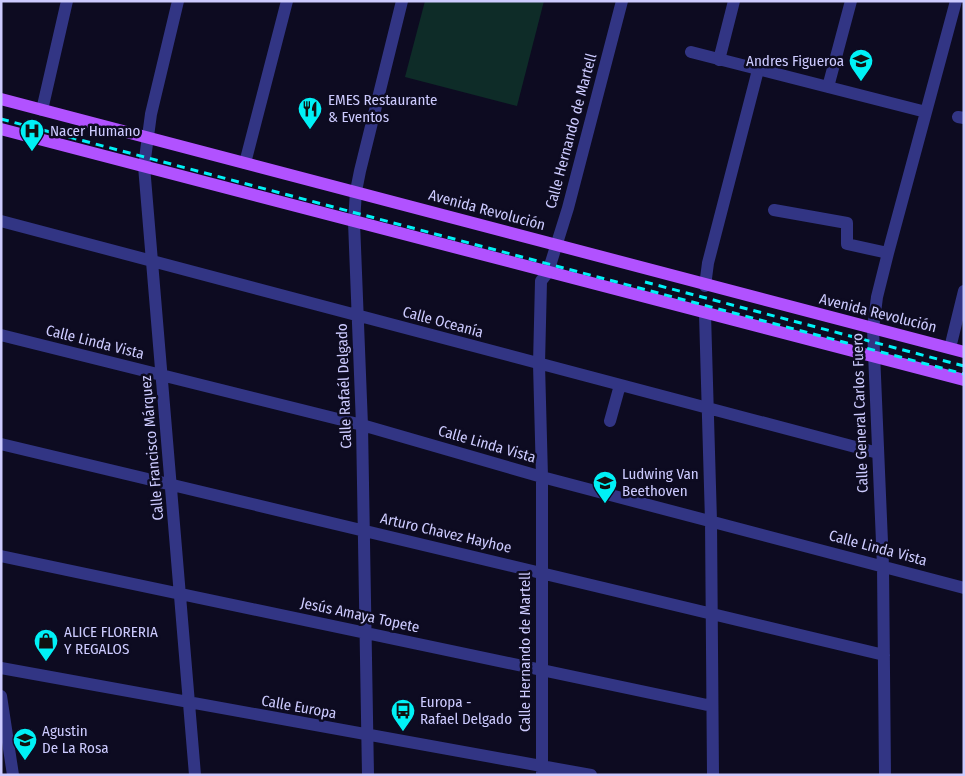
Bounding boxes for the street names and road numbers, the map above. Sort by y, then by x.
street label: Calle Hernando de Martell [542,51,600,211]
street label: Avenida Revolución [427,186,547,234]
street label: Avenida Revolución [818,290,938,336]
street label: Calle Oceanía [401,303,485,341]
street label: Calle Linda Vista [44,321,146,363]
street label: Calle Rafaél Delgado [333,323,355,449]
street label: Calle General Carlos Fuero [848,333,872,493]
street label: Calle Francisco Márquez [137,375,167,521]
street label: Calle Linda Vista [436,421,538,467]
street label: Arturo Chavez Hayhoe [379,509,513,557]
street label: Calle Linda Vista [827,526,929,570]
street label: Calle Hernando de Martell [516,572,534,732]
street label: Jesús Amaya Topete [299,594,421,636]
street label: Calle Europa [260,692,338,722]

